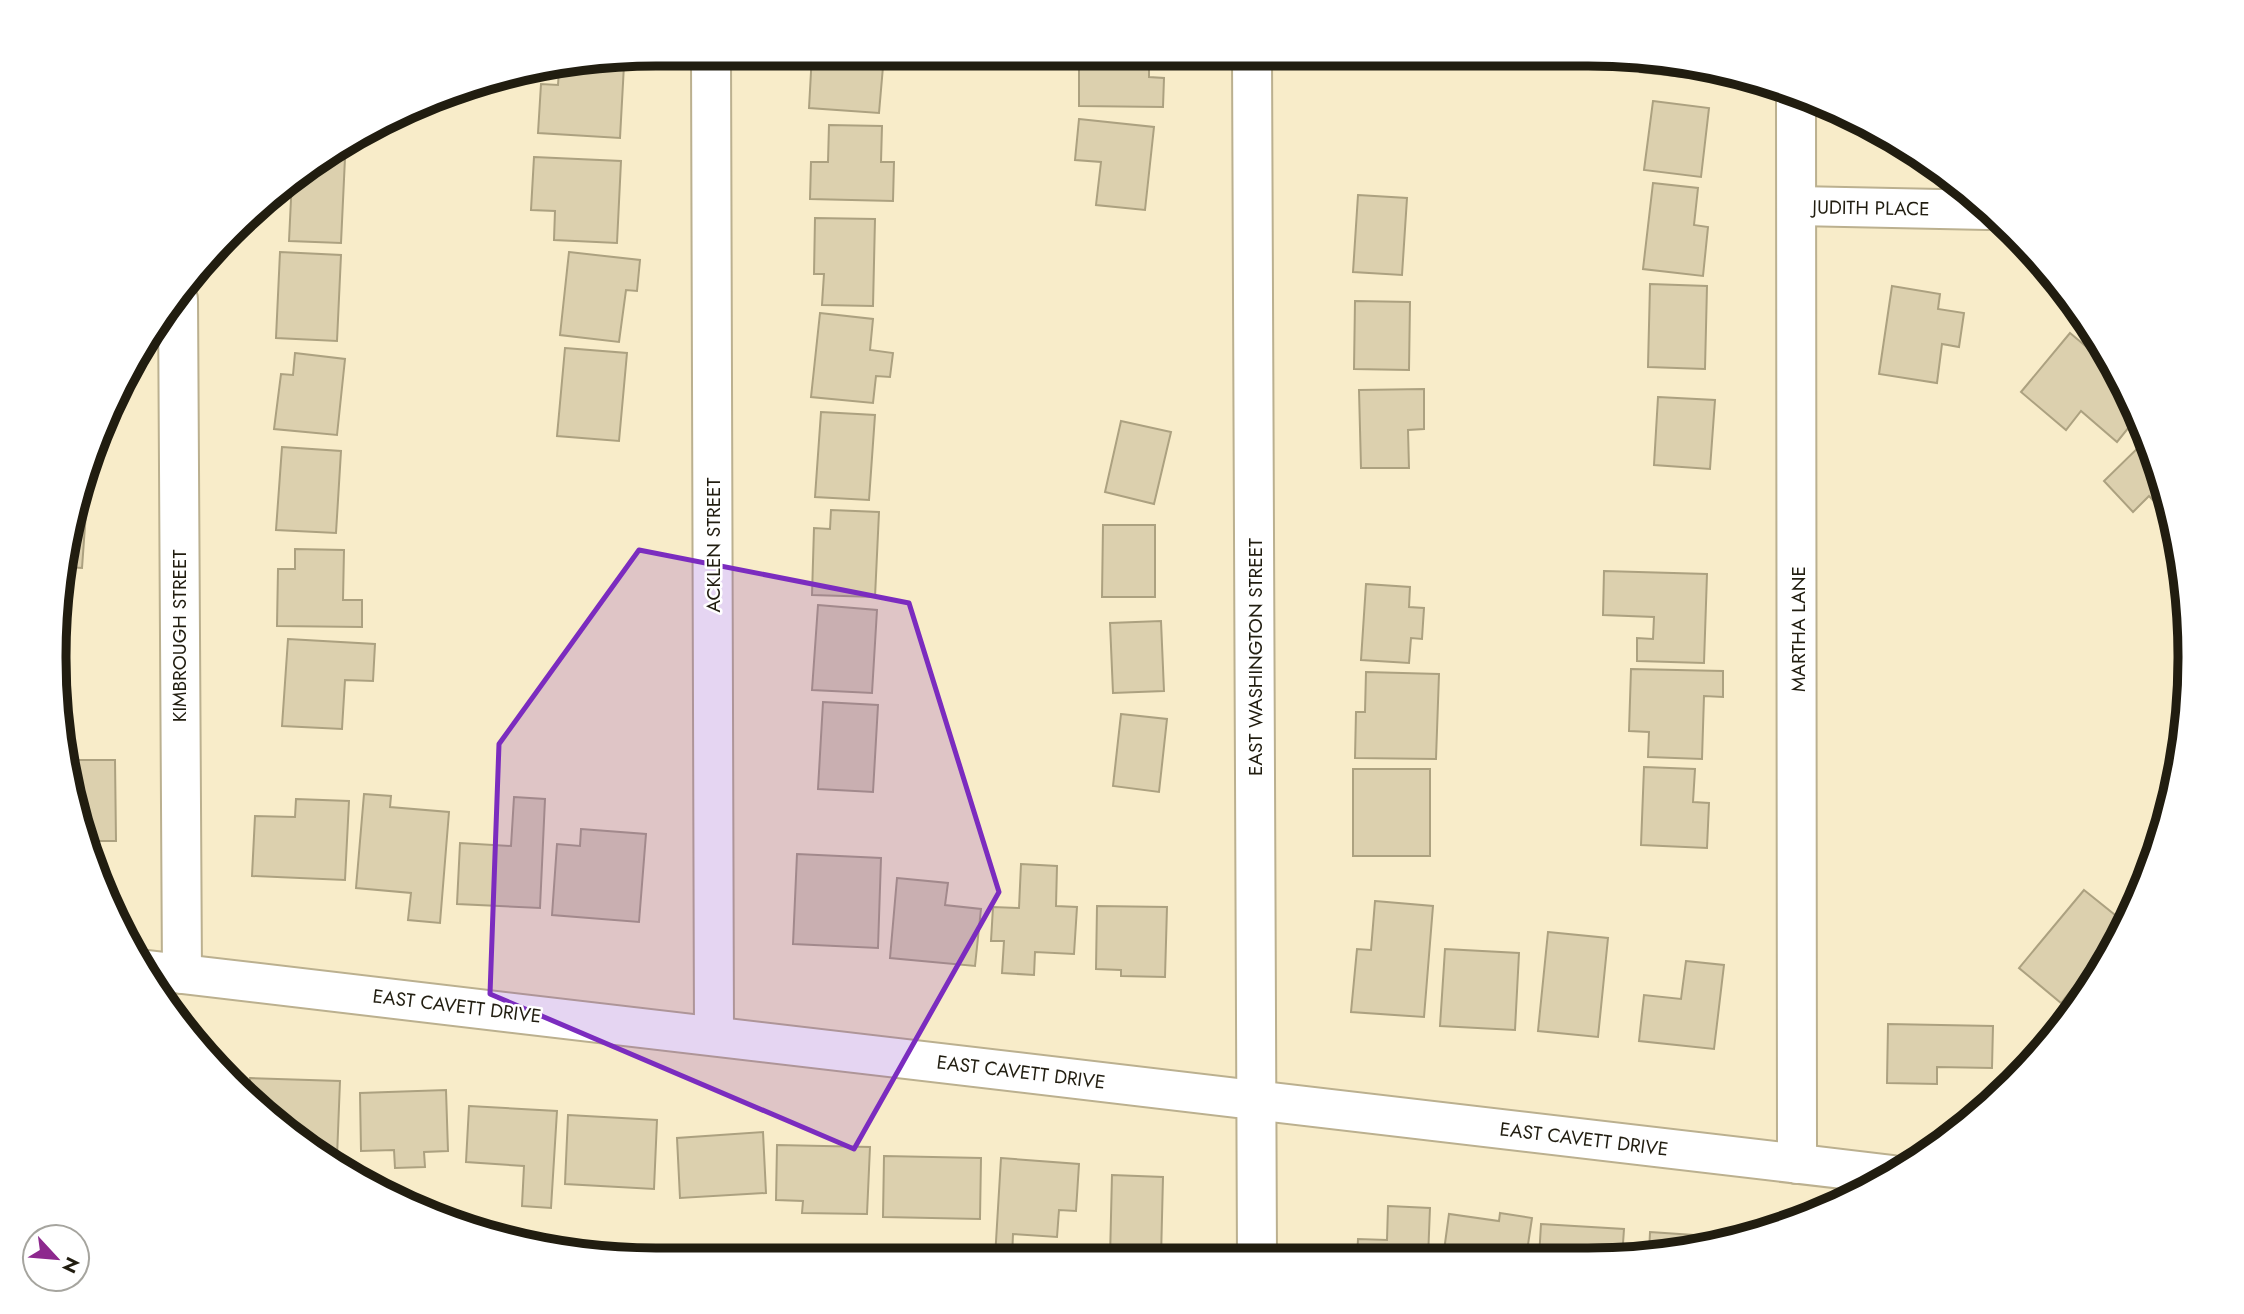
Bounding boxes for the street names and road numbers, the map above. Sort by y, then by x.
street label: JUDITH PLACE [1809,193,1930,223]
street label: ACKLEN STREET [700,477,727,612]
street label: EAST WASHINGTON STREET [1242,538,1269,776]
street label: KIMBROUGH STREET [166,550,193,722]
street label: MARTHA LANE [1785,566,1812,692]
street label: EAST CAVETT DRIVE [371,982,543,1030]
street label: EAST CAVETT DRIVE [935,1048,1107,1096]
street label: EAST CAVETT DRIVE [1498,1115,1670,1163]

